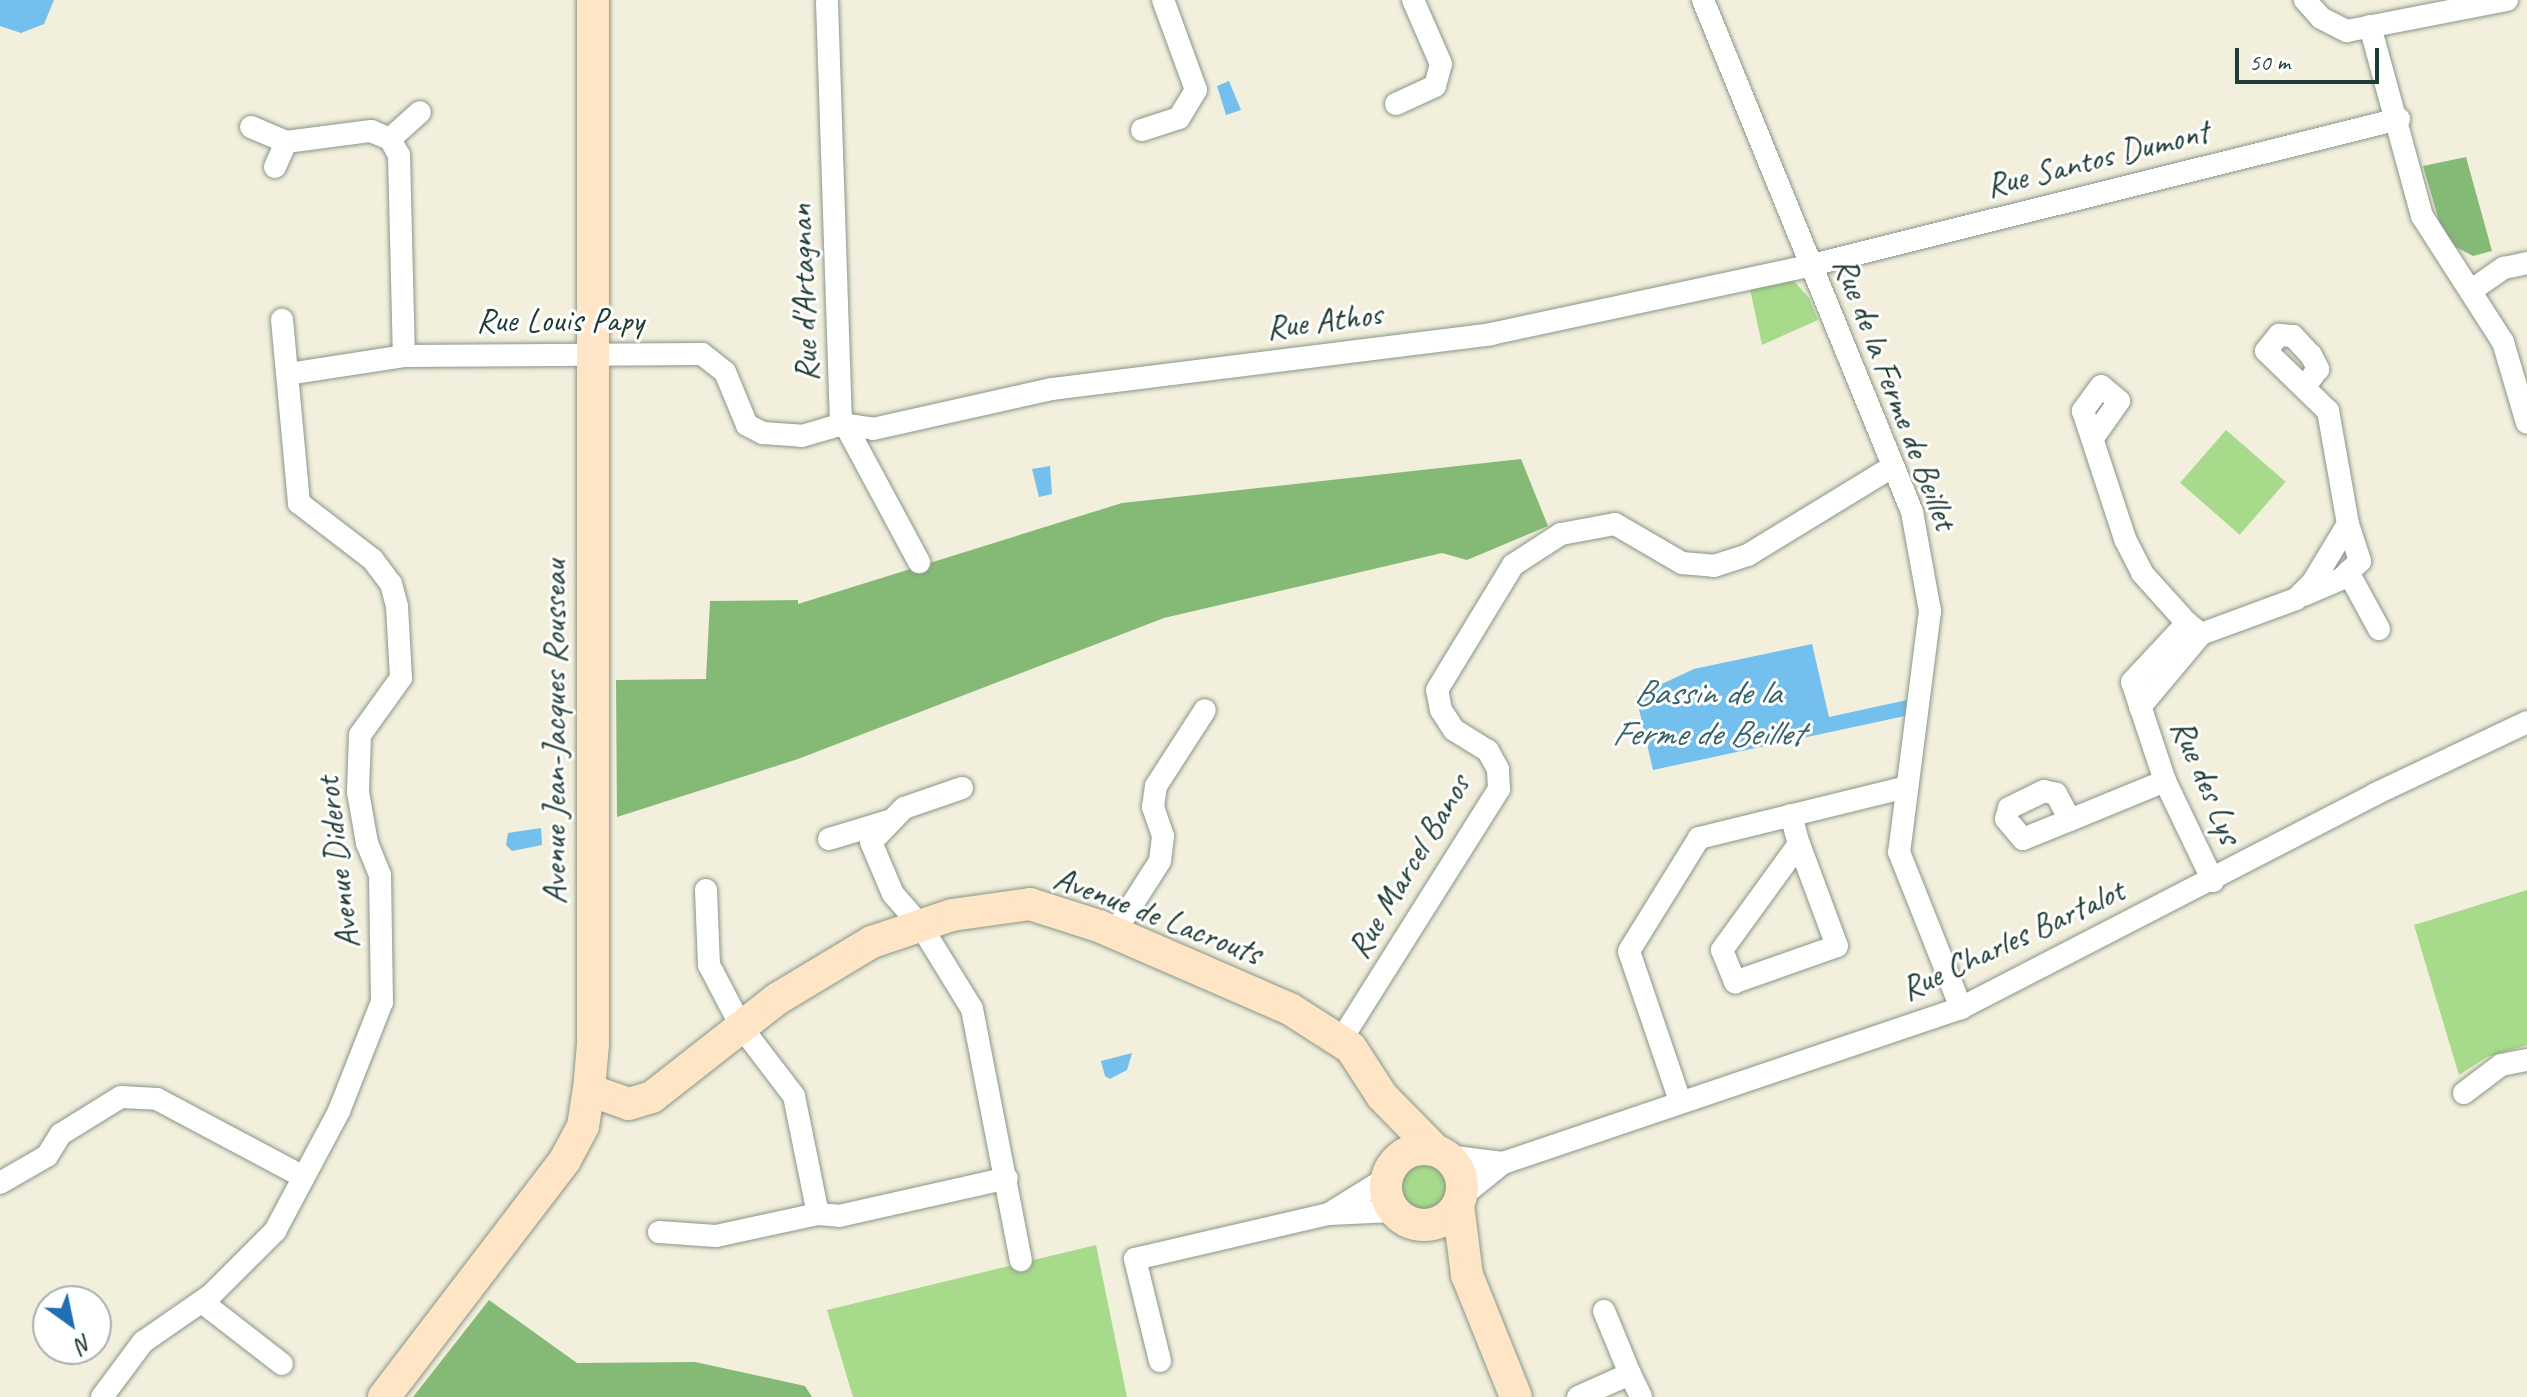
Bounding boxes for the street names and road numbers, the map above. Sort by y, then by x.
street label: Rue Santos Dumont [1981,111,2213,205]
street label: Rue d'Artagnan [780,203,826,383]
street label: Rue de la Ferme de Beillet [1825,250,1967,536]
street label: Rue Athos [1264,293,1384,347]
street label: Rue Louis Papy [476,300,644,340]
street label: Avenue Jean-Jacques Rousseau [534,560,574,904]
street label: Rue des Lys [2163,713,2251,849]
street label: Rue Marcel Banos [1337,766,1479,966]
street label: Avenue Diderot [306,775,368,951]
street label: Avenue de Lacrouts [1048,857,1268,973]
street label: Rue Charles Bartalot [1893,869,2131,1009]

